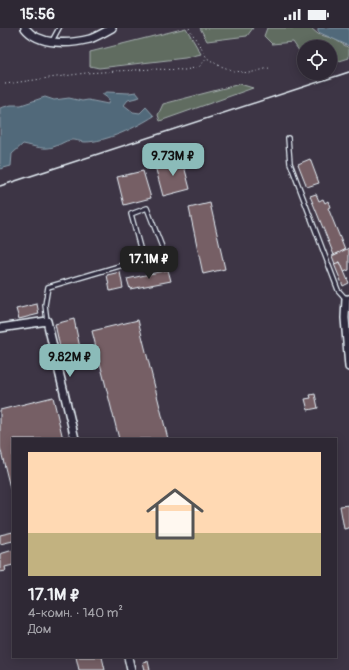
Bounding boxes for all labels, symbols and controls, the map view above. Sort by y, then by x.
text: 15:56 [20,5,55,24]
map controls [297,40,337,80]
button: locate [297,40,337,80]
pin: 9.73M ₽ [136,143,210,177]
text: 9.73M ₽ [151,148,195,164]
pin: 17.1M ₽ [112,246,186,280]
text: 17.1M ₽ [129,251,169,267]
pin: 9.82M ₽ [33,344,107,378]
text: 9.82M ₽ [48,349,92,365]
icon: home [139,478,211,550]
text: 17.1M ₽ [28,584,80,605]
text: 4-комн. · 140 m² [28,605,123,621]
text: Дом [28,621,51,637]

